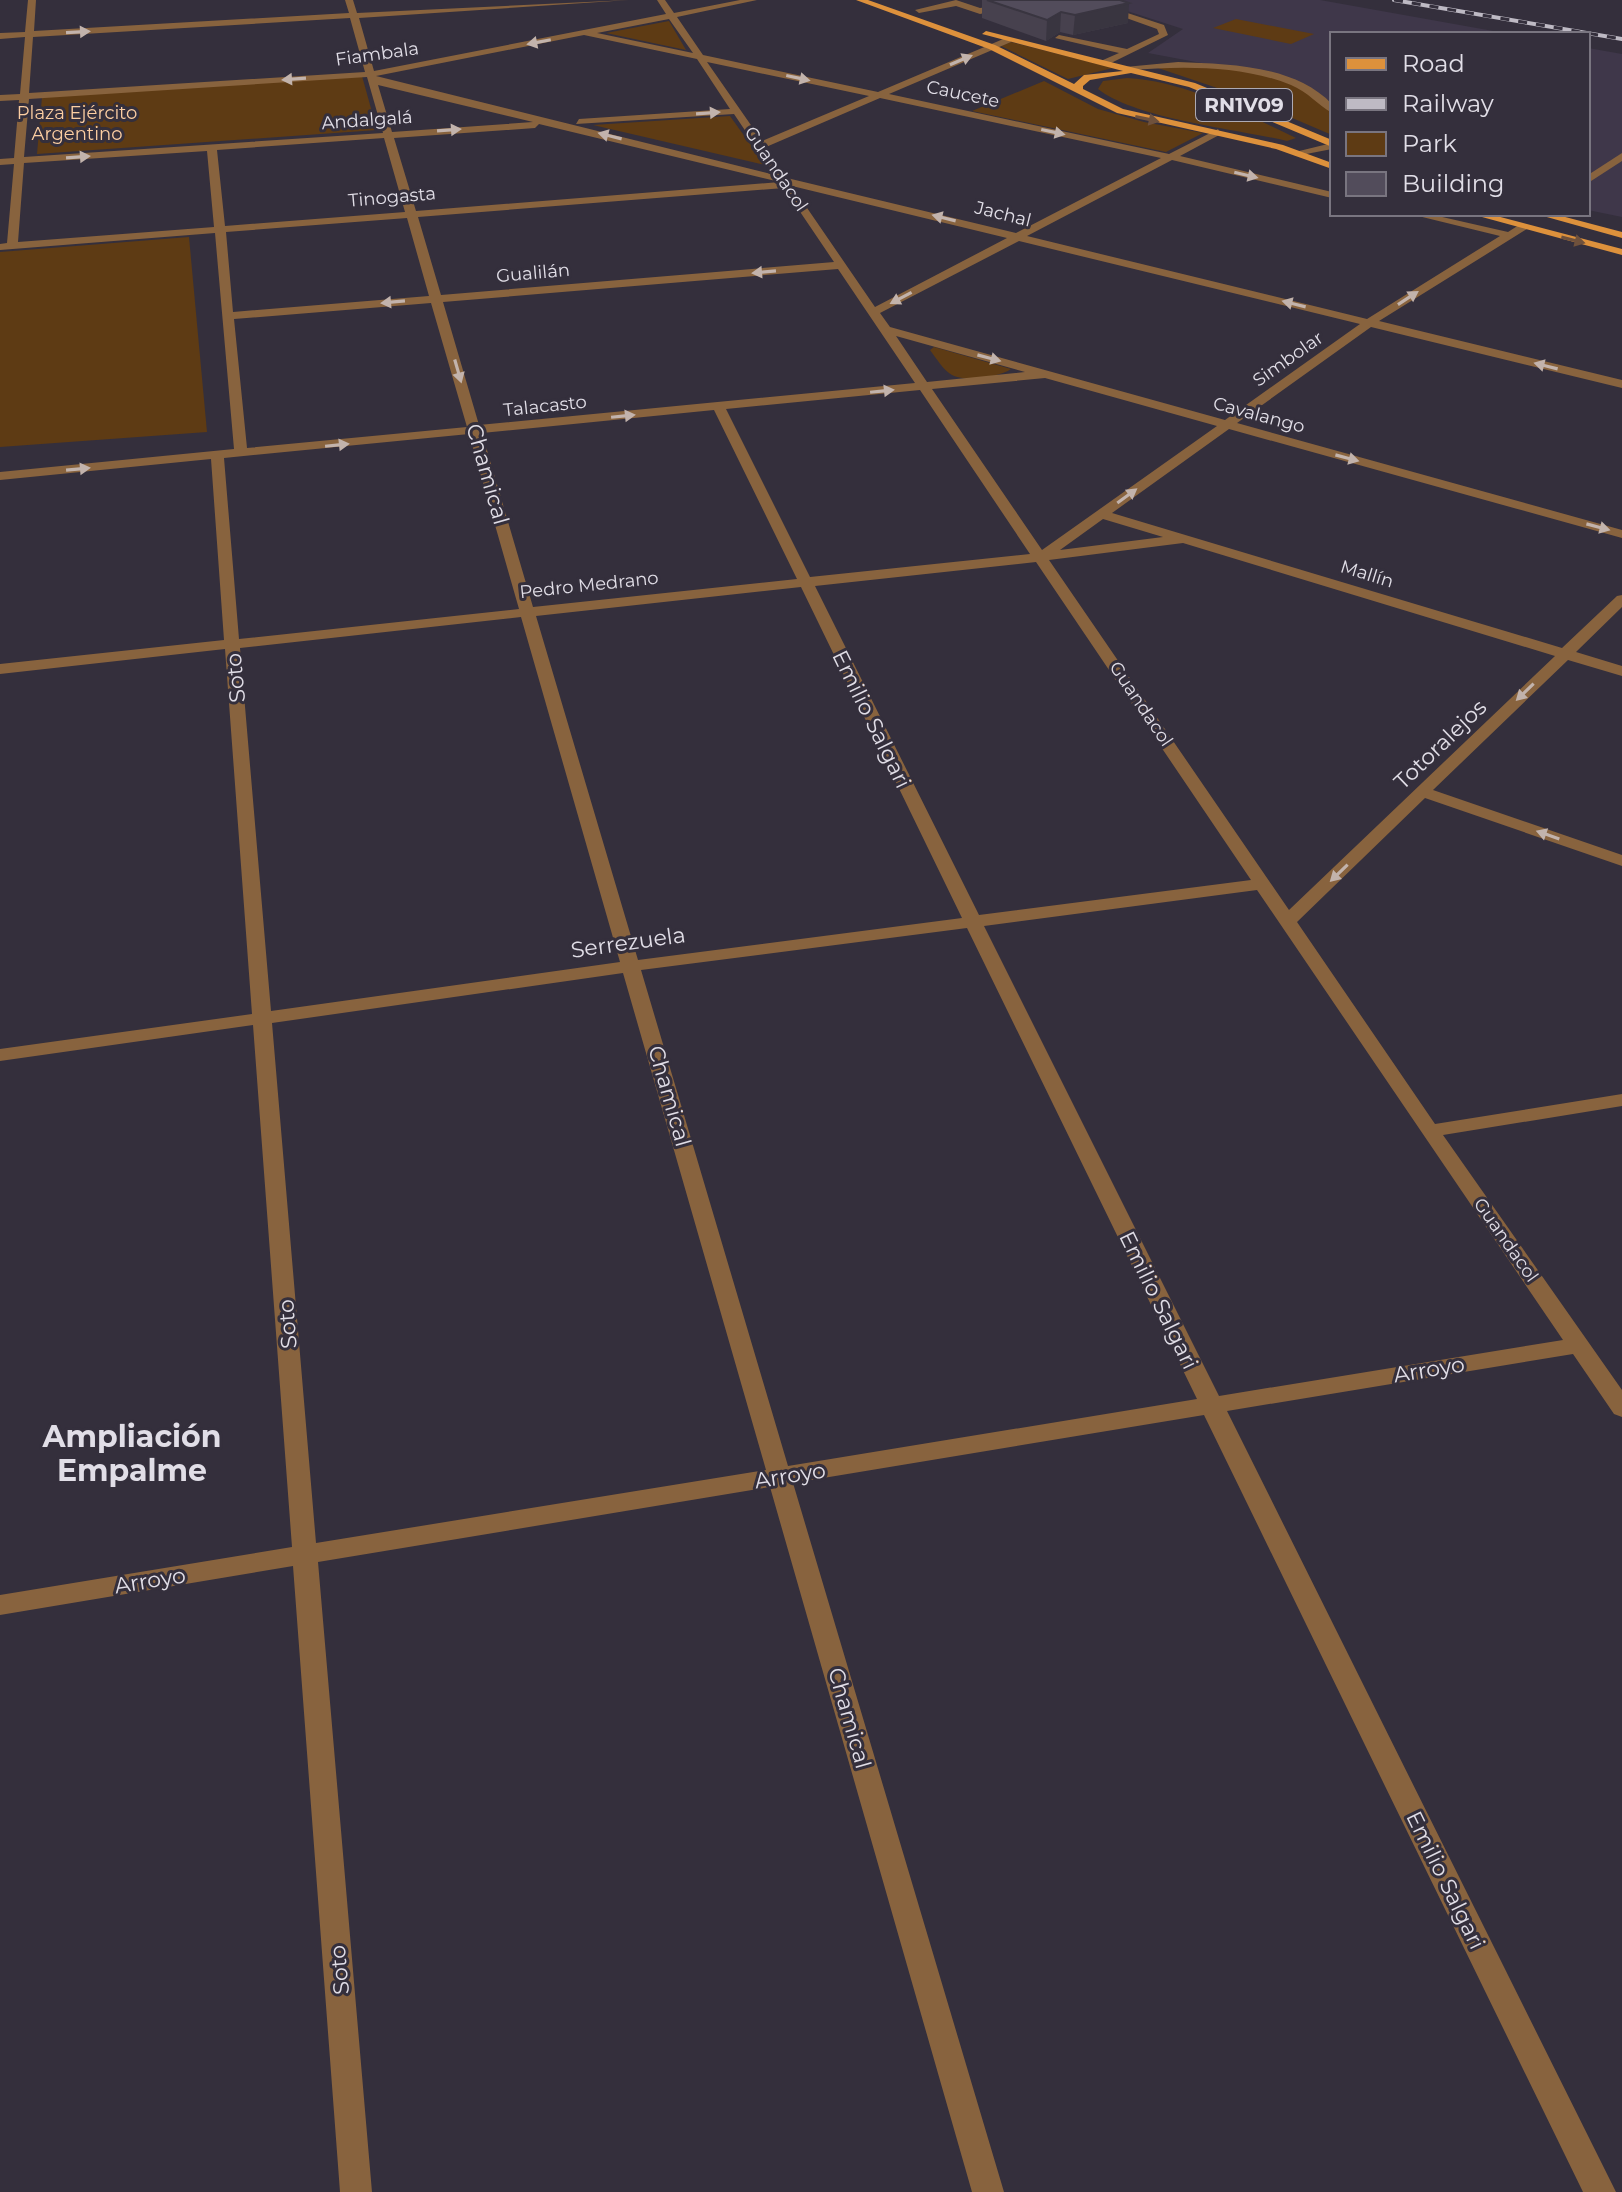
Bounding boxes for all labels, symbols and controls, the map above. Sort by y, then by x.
one-way arrow [66,25,91,38]
legend [1330,32,1590,216]
one-way arrow [526,36,551,48]
street label: Fiambala [334,37,420,71]
text: Road [1402,49,1465,78]
one-way arrow [949,53,973,66]
one-way arrow [786,72,811,85]
one-way arrow [281,73,306,86]
street label: Caucete [925,76,1002,112]
road number: RN1V09 [1196,89,1292,121]
text: Railway [1402,89,1494,118]
park label: Plaza Ejército Argentino [17,102,137,145]
street label: Andalgalá [321,106,413,134]
one-way arrow [696,106,721,119]
one-way arrow [1134,113,1159,126]
street label: Guandacol [740,122,812,216]
one-way arrow [437,123,462,136]
one-way arrow [1041,126,1066,139]
one-way arrow [597,129,622,142]
text: Park [1402,129,1457,158]
one-way arrow [66,150,91,163]
one-way arrow [1234,169,1259,181]
text: Building [1402,169,1505,198]
street label: Tinogasta [347,182,437,212]
street label: Jachal [972,196,1033,232]
one-way arrow [931,211,956,223]
one-way arrow [1560,234,1585,247]
street label: Gualilán [495,259,571,287]
one-way arrow [751,266,776,279]
one-way arrow [1398,290,1419,305]
one-way arrow [889,292,912,305]
one-way arrow [380,296,405,309]
one-way arrow [1281,297,1306,309]
street label: Simbolar [1248,327,1328,391]
one-way arrow [976,353,1001,365]
one-way arrow [453,359,465,384]
one-way arrow [1534,359,1559,371]
one-way arrow [870,384,895,397]
street label: Talacasto [502,391,588,421]
street label: Cavalango [1211,392,1307,438]
one-way arrow [611,410,636,423]
street label: Chamical [460,420,515,528]
one-way arrow [324,438,349,451]
one-way arrow [1335,452,1360,464]
one-way arrow [66,463,91,476]
one-way arrow [1117,489,1138,504]
one-way arrow [1586,521,1610,534]
street label: Mallín [1338,556,1396,592]
street label: Pedro Medrano [518,567,660,603]
street label: Emilio Salgari [826,646,917,793]
street label: Soto [220,652,251,704]
street label: Guandacol [1105,657,1177,751]
one-way arrow [1516,682,1535,701]
street label: Totoralejos [1389,693,1492,795]
one-way arrow [1536,828,1560,841]
one-way arrow [1330,863,1349,882]
street label: Serrezuela [569,921,687,964]
street label: Chamical [642,1042,697,1150]
street label: Guandacol [1469,1194,1543,1286]
street label: Emilio Salgari [1113,1227,1204,1374]
street label: Soto [272,1298,303,1350]
street label: Arroyo [1391,1351,1467,1388]
district label: Ampliación Empalme [42,1418,221,1489]
street label: Arroyo [752,1457,828,1494]
street label: Arroyo [112,1562,188,1599]
street label: Chamical [822,1664,877,1772]
street label: Emilio Salgari [1400,1807,1491,1954]
street label: Soto [324,1944,355,1996]

